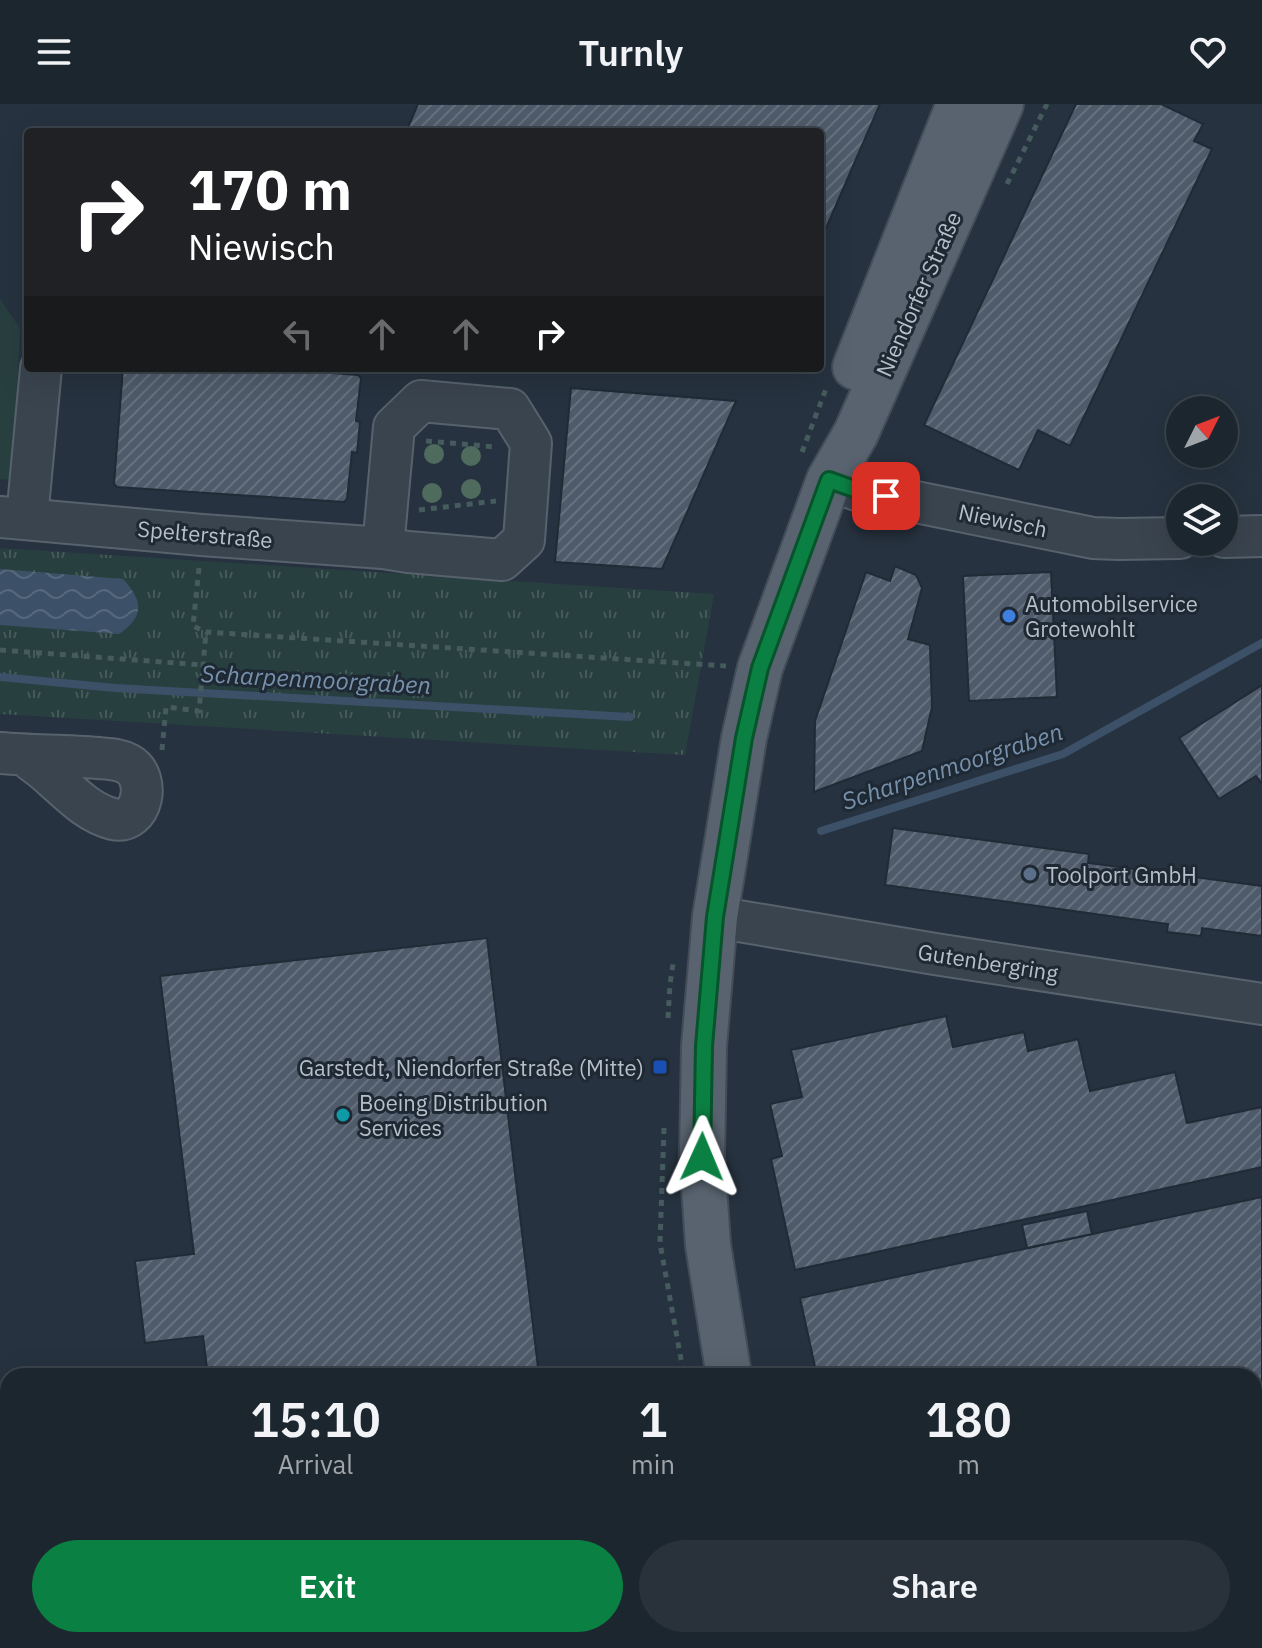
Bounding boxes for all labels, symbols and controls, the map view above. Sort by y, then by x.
text: Turnly [579,29,683,76]
icon: menu [32,30,76,74]
icon: heart [1186,30,1230,74]
text: 170 m [188,153,352,225]
icon: right [56,160,160,264]
street label: Niendorfer Straße [869,207,967,381]
text: Niewisch [188,223,335,270]
icon: left [276,312,320,356]
icon: ahead [360,312,404,356]
icon: ahead [444,312,488,356]
icon: right [528,312,572,356]
north arrow [1166,396,1238,468]
map controls [1166,396,1238,556]
pin [852,462,920,530]
icon: arrive [864,474,908,518]
button: layers [1166,484,1238,556]
street label: Niewisch [956,496,1050,544]
street label: Spelterstraße [136,514,274,554]
place label: Automobilservice Grotewohlt [1025,589,1198,643]
marker: Automobilservice Grotewohlt [1000,607,1018,625]
water label: Scharpenmoorgraben [200,657,432,701]
water label: Scharpenmoorgraben [837,715,1067,817]
place label: Toolport GmbH [1046,860,1197,889]
marker: Toolport GmbH [1021,865,1039,883]
street label: Gutenbergring [916,937,1061,987]
place label: Garstedt, Niendorfer Straße (Mitte) [299,1053,644,1082]
marker: Garstedt, Niendorfer Straße (Mitte) [651,1058,669,1076]
place label: Boeing Distribution Services [359,1088,548,1142]
marker: Boeing Distribution Services [334,1106,352,1124]
position arrow [660,1115,744,1199]
text: 15:10 [250,1388,381,1450]
text: 1 [639,1388,667,1450]
text: 180 [925,1388,1012,1450]
text: Arrival [278,1447,353,1481]
text: min [631,1447,675,1481]
text: m [957,1447,980,1481]
button: Exit [32,1540,623,1632]
button: Share [639,1540,1230,1632]

